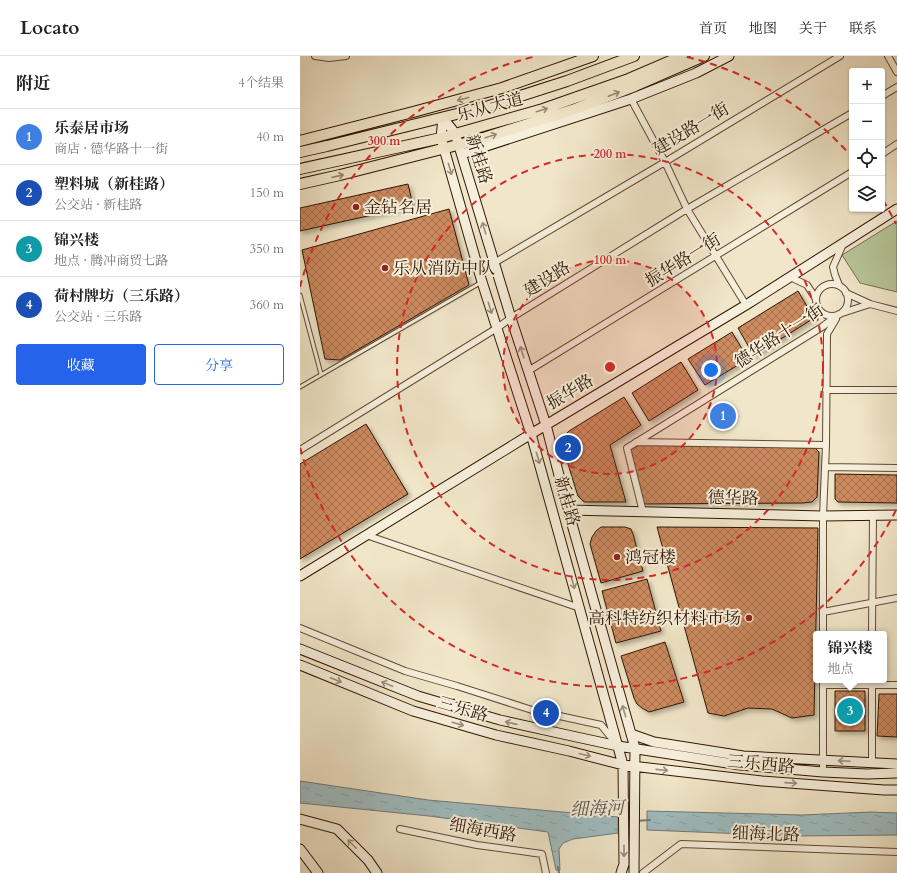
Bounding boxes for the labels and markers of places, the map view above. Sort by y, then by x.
place label: 金钻名居 [364,196,432,219]
marker: 金钻名居 [351,202,361,212]
place label: 乐从消防中队 [393,257,495,280]
marker: 乐从消防中队 [380,263,390,273]
centre of rings [603,360,617,374]
pin: 1 [710,401,736,431]
pin: 2 [555,433,581,463]
place label: 鸿冠楼 [625,546,676,569]
marker: 鸿冠楼 [612,552,622,562]
place label: 高科特纺织材料市场 [588,607,741,630]
marker: 高科特纺织材料市场 [744,613,754,623]
pin: 3 [837,696,863,726]
pin: 4 [533,698,559,728]

